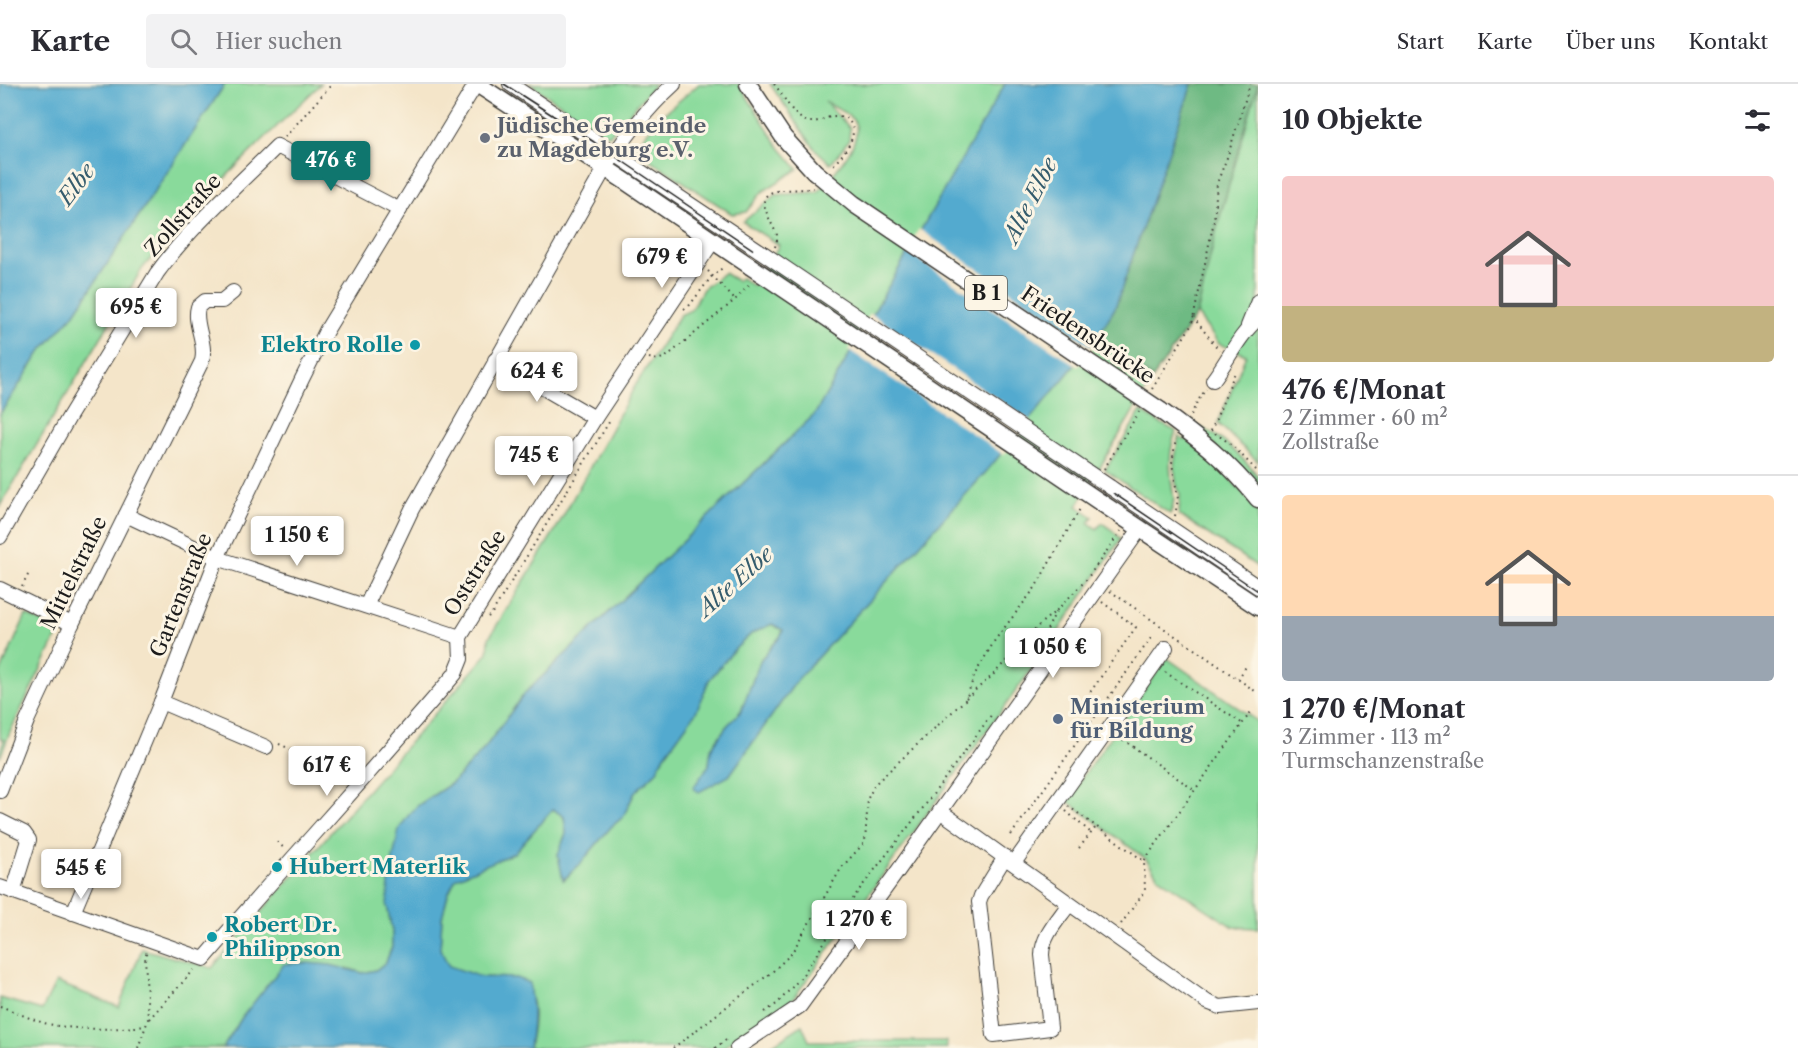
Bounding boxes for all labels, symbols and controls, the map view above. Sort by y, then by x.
search box [146,14,566,68]
text: Karte [30,24,110,58]
icon: search [167,25,200,58]
text: Hier suchen [215,28,342,55]
text: Start [1397,29,1444,54]
text: Karte [1477,29,1533,54]
text: Über uns [1566,29,1655,54]
text: Kontakt [1688,29,1768,54]
text: 10 Objekte [1282,104,1423,136]
icon: filters [1741,104,1774,137]
place label: Jüdische Gemeinde zu Magdeburg e.V. [493,113,706,162]
marker: Jüdische Gemeinde zu Magdeburg e.V. [478,131,492,145]
pin: 476 € [289,141,373,192]
text: 476 € [305,148,357,172]
water label: Alte Elbe [996,152,1064,250]
water label: Elbe [51,157,102,212]
street label: Zollstraße [139,168,226,261]
icon: home [1474,215,1582,323]
pin: 679 € [620,238,704,289]
text: 679 € [636,245,688,269]
road number: B 1 [965,276,1007,310]
street label: Friedensbrücke [1017,281,1160,388]
pin: 695 € [94,288,178,339]
text: 695 € [110,295,162,319]
place label: Elektro Rolle [260,332,403,357]
marker: Elektro Rolle [408,338,422,352]
pin: 624 € [495,352,579,403]
text: 624 € [510,359,564,383]
text: 476 €/Monat [1282,374,1446,406]
text: 2 Zimmer · 60 m² [1282,406,1448,430]
text: Zollstraße [1282,430,1379,454]
pin: 745 € [492,436,576,487]
text: 745 € [509,443,559,467]
street label: Mittelstraße [35,512,112,634]
pin: 1 150 € [242,516,352,567]
text: 1 150 € [265,523,329,547]
street label: Oststraße [438,525,511,620]
street label: Gartenstraße [144,529,217,661]
icon: home [1474,534,1582,642]
water label: Alte Elbe [690,540,779,624]
pin: 1 050 € [998,628,1108,679]
text: 1 050 € [1019,635,1087,659]
text: 1 270 €/Monat [1282,693,1465,725]
place label: Ministerium für Bildung [1070,694,1205,743]
marker: Ministerium für Bildung [1051,712,1065,726]
text: 3 Zimmer · 113 m² [1282,725,1451,749]
pin: 617 € [285,746,369,797]
text: Turmschanzenstraße [1282,749,1484,773]
text: 617 € [302,753,352,777]
pin: 545 € [39,849,123,900]
place label: Hubert Materlik [289,854,467,879]
text: 545 € [55,856,107,880]
marker: Hubert Materlik [270,860,284,874]
pin: 1 270 € [804,900,914,951]
text: 1 270 € [826,907,892,931]
place label: Robert Dr. Philippson [224,912,341,961]
marker: Robert Dr. Philippson [205,930,219,944]

